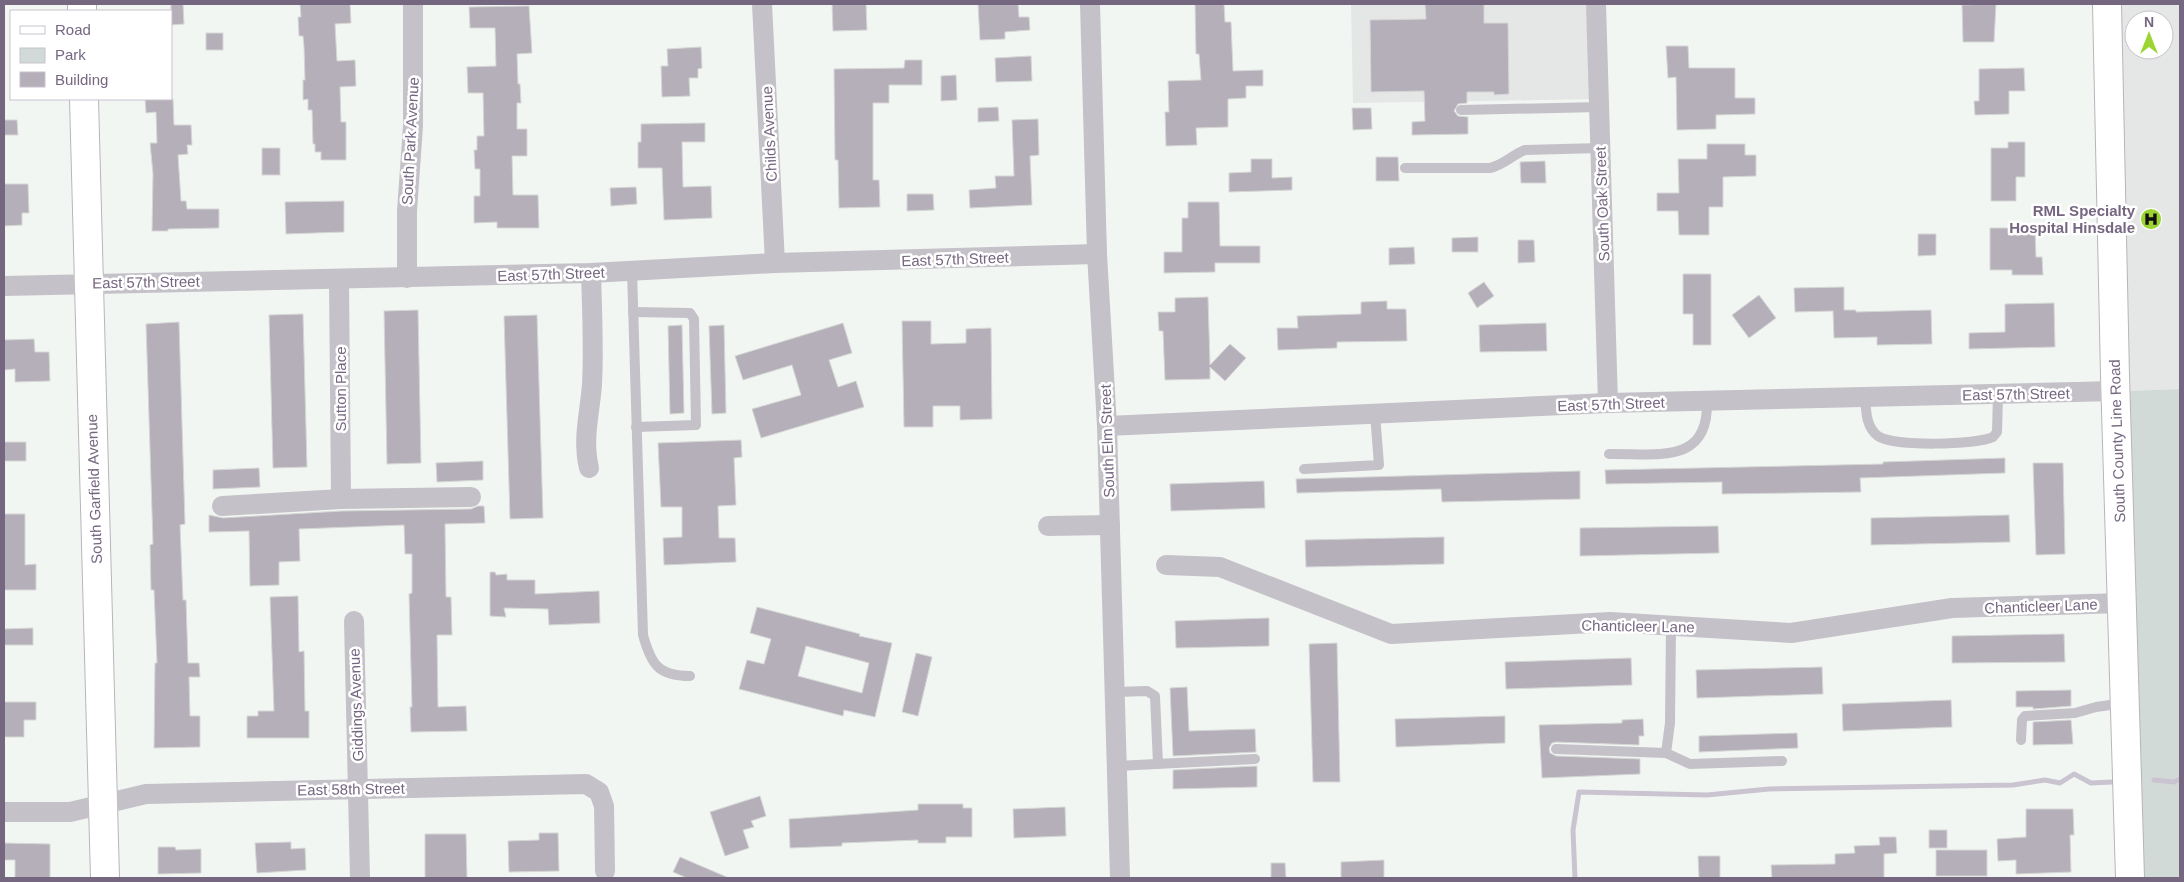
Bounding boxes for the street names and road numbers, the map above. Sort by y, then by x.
street label: South Park Avenue [398,77,422,205]
street label: Childs Avenue [758,86,780,182]
street label: South Oak Street [1591,145,1613,262]
street label: East 57th Street [901,249,1010,269]
street label: East 57th Street [497,264,606,284]
street label: East 57th Street [92,273,201,291]
street label: Sutton Place [332,346,349,432]
street label: South County Line Road [2106,359,2128,523]
street label: South Elm Street [1096,383,1117,498]
street label: East 57th Street [1962,385,2071,403]
street label: East 57th Street [1557,394,1666,414]
street label: South Garfield Avenue [83,414,105,564]
street label: Chanticleer Lane [1984,596,2098,616]
street label: Chanticleer Lane [1581,617,1695,635]
street label: Giddings Avenue [346,648,366,762]
street label: East 58th Street [297,780,406,798]

